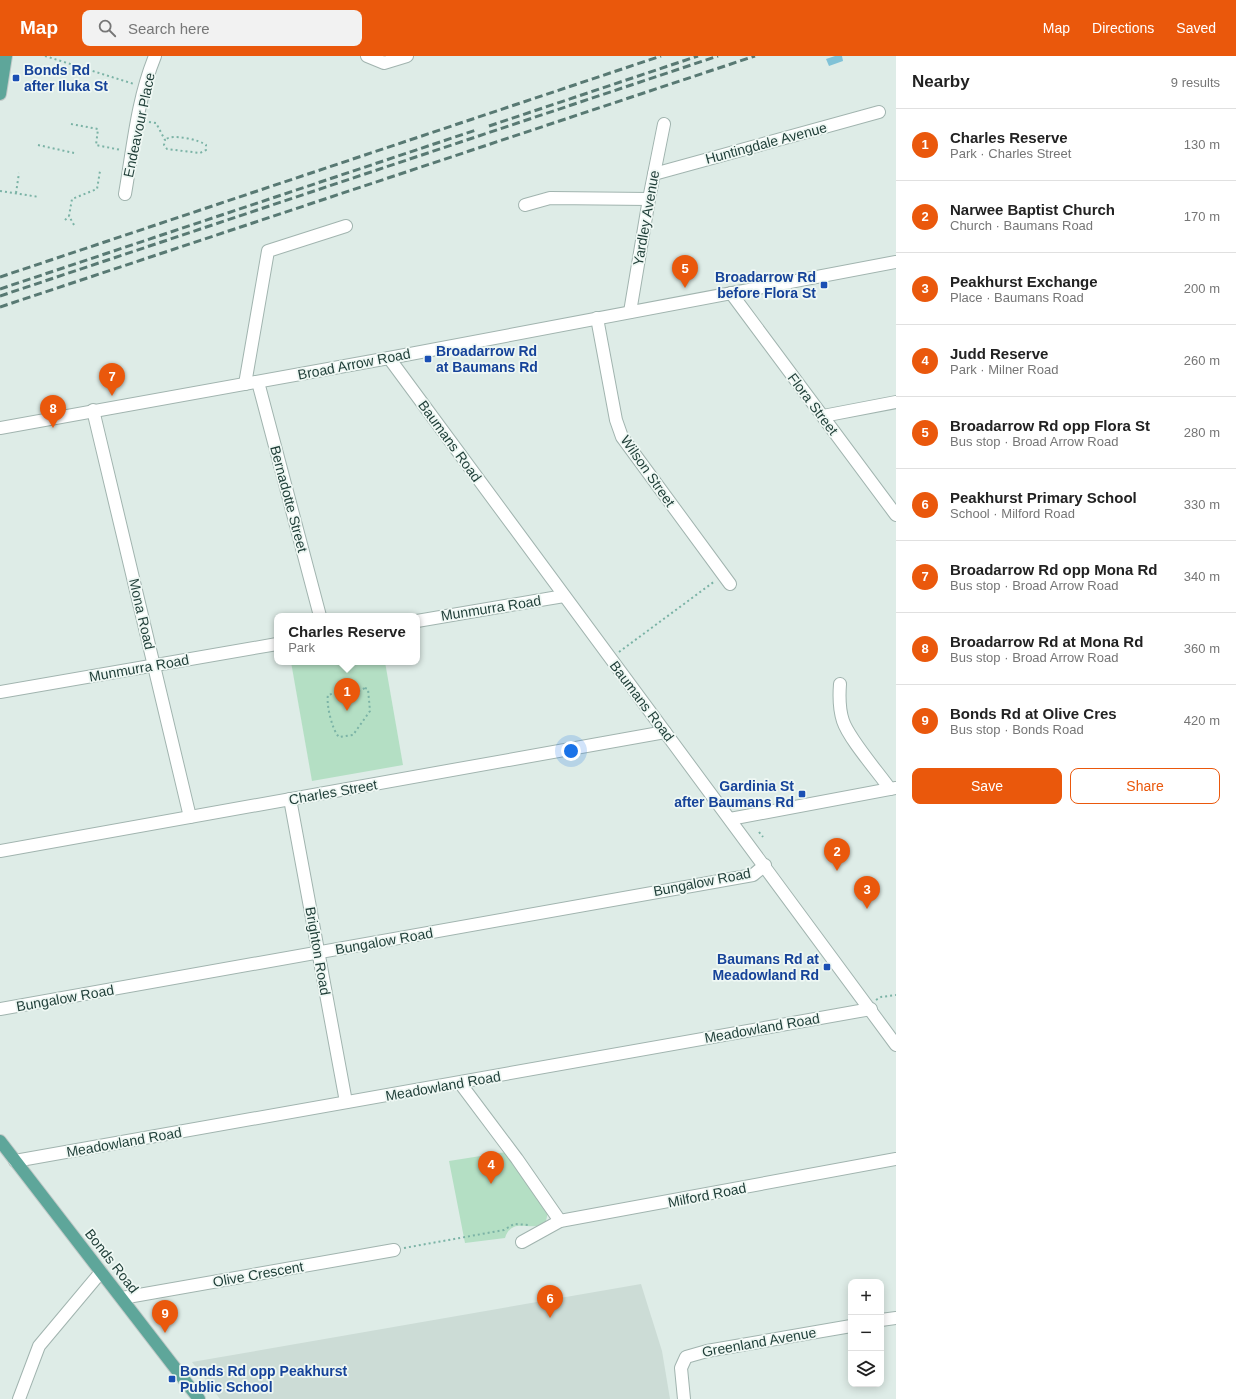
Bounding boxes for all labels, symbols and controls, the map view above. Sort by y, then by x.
search box [82,10,362,46]
text: Map [20,17,58,38]
icon: search [96,17,118,39]
text: Search here [128,20,210,37]
text: Map [1043,20,1070,36]
text: Directions [1092,20,1154,36]
text: Saved [1176,20,1216,36]
place label: Bonds Rd after Iluka St [24,62,108,94]
street label: Endeavour Place [120,71,158,179]
text: Nearby [912,72,970,91]
marker: Bonds Rd after Iluka St [11,73,21,83]
text: 9 results [1171,75,1220,90]
street label: Huntingdale Avenue [704,119,829,167]
text: Charles Reserve [950,129,1068,146]
text: 1 [921,137,929,152]
text: 130 m [1184,137,1220,152]
text: Park · Charles Street [950,146,1071,161]
street label: Yardley Avenue [630,169,662,267]
text: Narwee Baptist Church [950,201,1115,218]
text: 2 [921,209,929,224]
text: 170 m [1184,209,1220,224]
text: Church · Baumans Road [950,218,1093,233]
pin: 5 [672,255,698,288]
place label: Broadarrow Rd before Flora St [715,269,816,301]
text: Peakhurst Exchange [950,273,1098,290]
marker: Broadarrow Rd before Flora St [819,280,829,290]
text: 3 [921,281,929,296]
text: 200 m [1184,281,1220,296]
text: Place · Baumans Road [950,290,1084,305]
place label: Broadarrow Rd at Baumans Rd [436,343,538,375]
street label: Broad Arrow Road [296,345,412,383]
text: Judd Reserve [950,345,1048,362]
text: 4 [921,353,929,368]
text: 260 m [1184,353,1220,368]
marker: Broadarrow Rd at Baumans Rd [423,354,433,364]
text: Park · Milner Road [950,362,1058,377]
pin: 7 [99,363,125,396]
street label: Flora Street [785,370,841,438]
pin: 8 [40,395,66,428]
street label: Baumans Road [415,397,485,485]
text: Broadarrow Rd opp Flora St [950,417,1150,434]
text: 5 [921,425,929,440]
text: 280 m [1184,425,1220,440]
street label: Wilson Street [618,432,678,510]
text: Bus stop · Broad Arrow Road [950,434,1118,449]
street label: Bernadotte Street [267,444,311,554]
text: Peakhurst Primary School [950,489,1137,506]
text: 6 [921,497,929,512]
text: 330 m [1184,497,1220,512]
text: School · Milford Road [950,506,1075,521]
text: Broadarrow Rd opp Mona Rd [950,561,1158,578]
text: 7 [921,569,929,584]
text: 340 m [1184,569,1220,584]
street label: Mona Road [126,577,158,651]
text: Bus stop · Broad Arrow Road [950,578,1118,593]
street label: Munmurra Road [440,592,542,624]
popup [274,613,420,665]
text: Charles Reserve [288,623,406,640]
text: Broadarrow Rd at Mona Rd [950,633,1143,650]
text: Park [288,640,315,655]
text: 8 [921,641,929,656]
text: 360 m [1184,641,1220,656]
text: Bus stop · Broad Arrow Road [950,650,1118,665]
street label: Munmurra Road [88,651,190,685]
street label: Baumans Road [607,658,677,744]
pin: 1 [334,678,360,711]
text: Bonds Rd at Olive Cres [950,705,1117,722]
text: 9 [921,713,929,728]
text: 420 m [1184,713,1220,728]
text: Bus stop · Bonds Road [950,722,1084,737]
your location [561,741,581,761]
button: Save [912,768,1062,804]
button: Share [1070,768,1220,804]
street label: Charles Street [288,776,379,808]
place label: Gardinia St after Baumans Rd [674,778,794,810]
marker: Gardinia St after Baumans Rd [797,789,807,799]
pin: 2 [824,838,850,871]
street label: Bungalow Road [652,865,752,899]
pin: 3 [854,876,880,909]
street label: Brighton Road [302,906,334,996]
street label: Bungalow Road [334,925,434,957]
place label: Baumans Rd at Meadowland Rd [712,951,819,983]
marker: Baumans Rd at Meadowland Rd [822,962,832,972]
street label: Bungalow Road [15,982,115,1014]
street label: Meadowland Road [703,1010,821,1046]
street label: Meadowland Road [384,1068,502,1104]
street label: Meadowland Road [65,1124,183,1160]
pin: 4 [478,1151,504,1184]
street label: Milford Road [667,1180,747,1210]
street label: Bonds Road [82,1226,142,1296]
street label: Olive Crescent [211,1258,305,1290]
map controls [848,1279,884,1387]
button: + [848,1279,884,1315]
pin: 6 [537,1285,563,1318]
pin: 9 [152,1300,178,1333]
button: − [848,1315,884,1351]
street label: Greenland Avenue [701,1324,818,1360]
button: layers [848,1351,884,1387]
place label: Bonds Rd opp Peakhurst Public School [180,1363,348,1395]
marker: Bonds Rd opp Peakhurst Public School [167,1374,177,1384]

